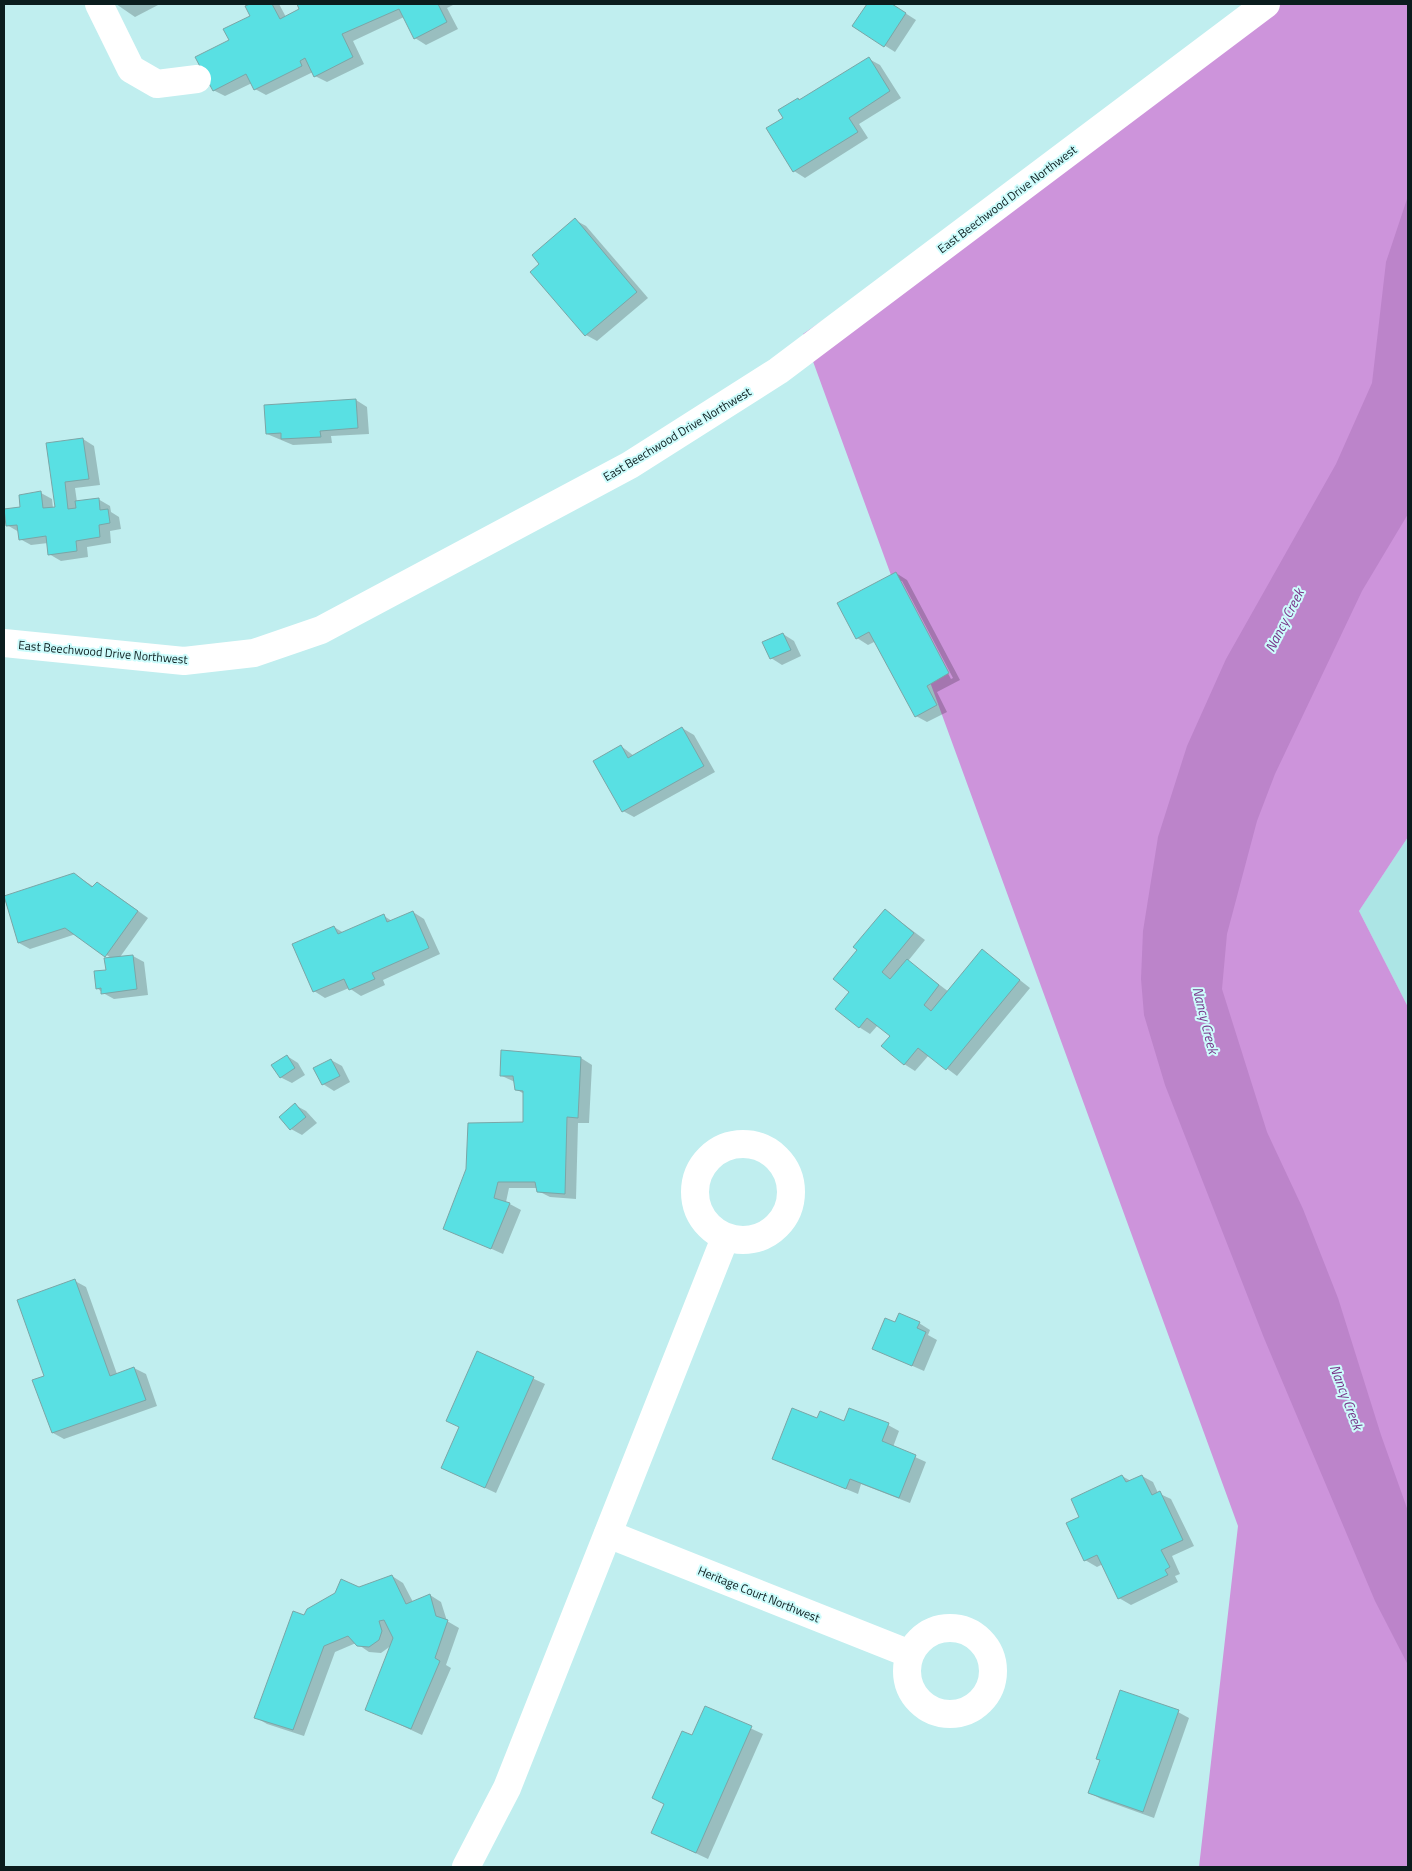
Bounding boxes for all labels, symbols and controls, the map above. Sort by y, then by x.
street label: East Beechwood Drive Northwest [933,140,1081,258]
street label: East Beechwood Drive Northwest [599,382,755,486]
water label: Nancy Creek [1259,583,1310,655]
street label: East Beechwood Drive Northwest [18,635,189,669]
water label: Nancy Creek [1188,984,1225,1057]
water label: Nancy Creek [1325,1361,1370,1434]
street label: Heritage Court Northwest [695,1561,824,1627]

